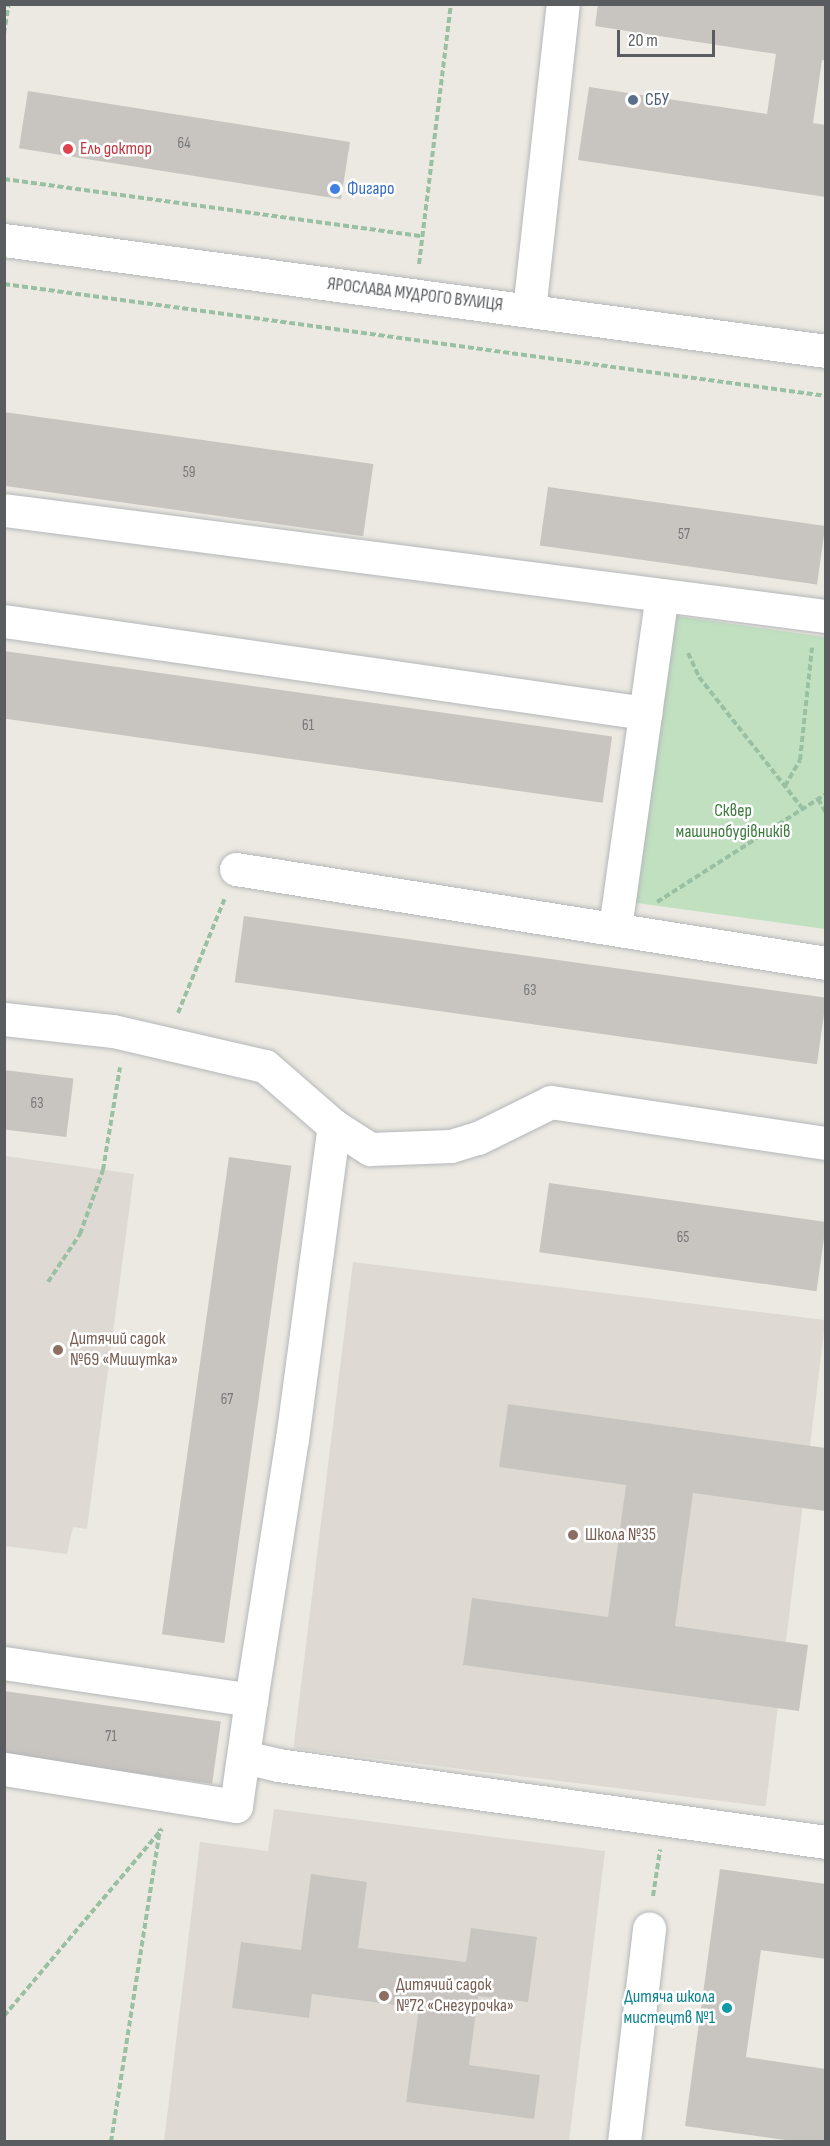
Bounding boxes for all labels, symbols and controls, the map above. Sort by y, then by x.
scale bar [620,18,718,56]
text: 20 m [628,30,658,51]
place label: СБУ [645,89,669,111]
marker: СБУ [626,93,640,107]
house number: 64 [177,135,191,153]
place label: Ель доктор [80,138,152,160]
marker: Ель доктор [61,142,75,156]
place label: Фигаро [347,178,394,200]
marker: Фигаро [328,182,342,196]
street label: ЯРОСЛАВА МУДРОГО ВУЛИЦЯ [326,274,504,316]
house number: 59 [183,464,195,482]
house number: 57 [678,526,690,544]
house number: 61 [302,717,314,735]
park label: Сквер машинобудівників [676,801,790,844]
house number: 63 [524,982,536,1000]
house number: 63 [31,1095,43,1113]
house number: 65 [677,1229,689,1247]
place label: Дитячий садок №69 «Мишутка» [70,1329,178,1372]
marker: Дитячий садок №69 «Мишутка» [51,1343,65,1357]
house number: 67 [221,1391,233,1409]
place label: Школа №35 [585,1524,656,1546]
marker: Школа №35 [566,1528,580,1542]
house number: 71 [105,1728,117,1746]
place label: Дитячий садок №72 «Снегурочка» [396,1975,514,2018]
place label: Дитяча школа мистецтв №1 [623,1987,715,2030]
marker: Дитячий садок №72 «Снегурочка» [377,1989,391,2003]
marker: Дитяча школа мистецтв №1 [720,2001,734,2015]

